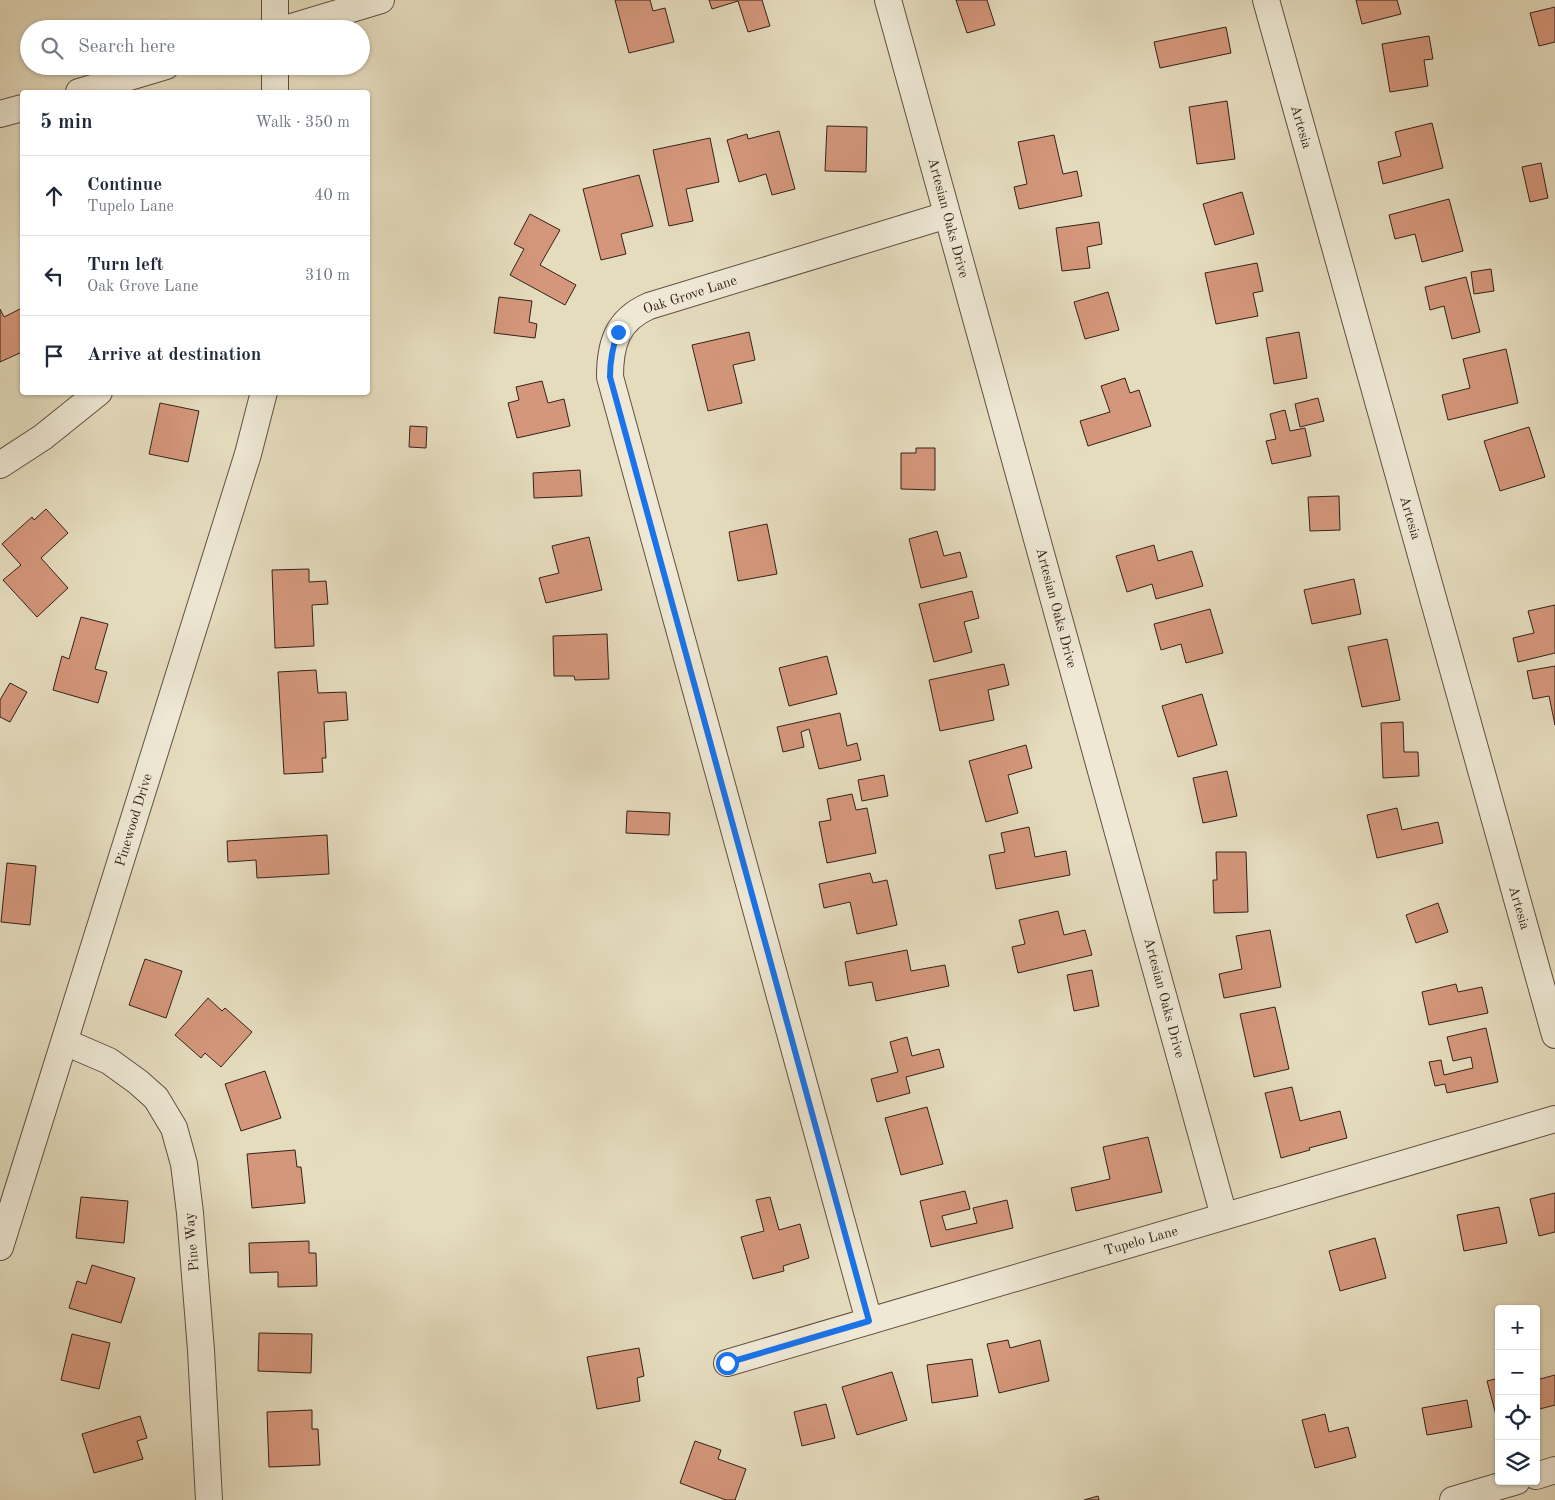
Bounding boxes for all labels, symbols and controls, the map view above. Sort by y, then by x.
search box [20,20,370,75]
icon: search [38,34,66,62]
text: Search here [78,38,175,57]
street label: Artesia [1288,104,1314,150]
text: 5 min [40,112,93,133]
text: Walk · 350 m [255,115,350,131]
street label: Artesian Oaks Drive [925,156,971,280]
text: Continue [87,176,162,195]
icon: ahead [40,182,68,210]
text: 40 m [314,188,350,204]
text: Tupelo Lane [87,199,174,215]
text: Turn left [87,256,164,275]
icon: left [40,262,68,290]
text: 310 m [305,268,350,284]
street label: Oak Grove Lane [641,273,739,317]
text: Oak Grove Lane [87,279,198,295]
route end [607,321,630,344]
icon: arrive [40,342,68,370]
text: Arrive at destination [87,346,261,365]
street label: Artesia [1397,495,1423,541]
street label: Artesian Oaks Drive [1033,546,1079,670]
street label: Pinewood Drive [113,772,155,868]
street label: Artesia [1506,885,1532,931]
street label: Artesian Oaks Drive [1141,936,1187,1060]
street label: Pine Way [182,1211,202,1272]
street label: Tupelo Lane [1102,1224,1180,1258]
map controls [1495,1305,1540,1485]
button: + [1495,1305,1540,1350]
button: − [1495,1350,1540,1395]
route start [716,1352,739,1375]
button: locate [1495,1395,1540,1440]
button: layers [1495,1440,1540,1485]

